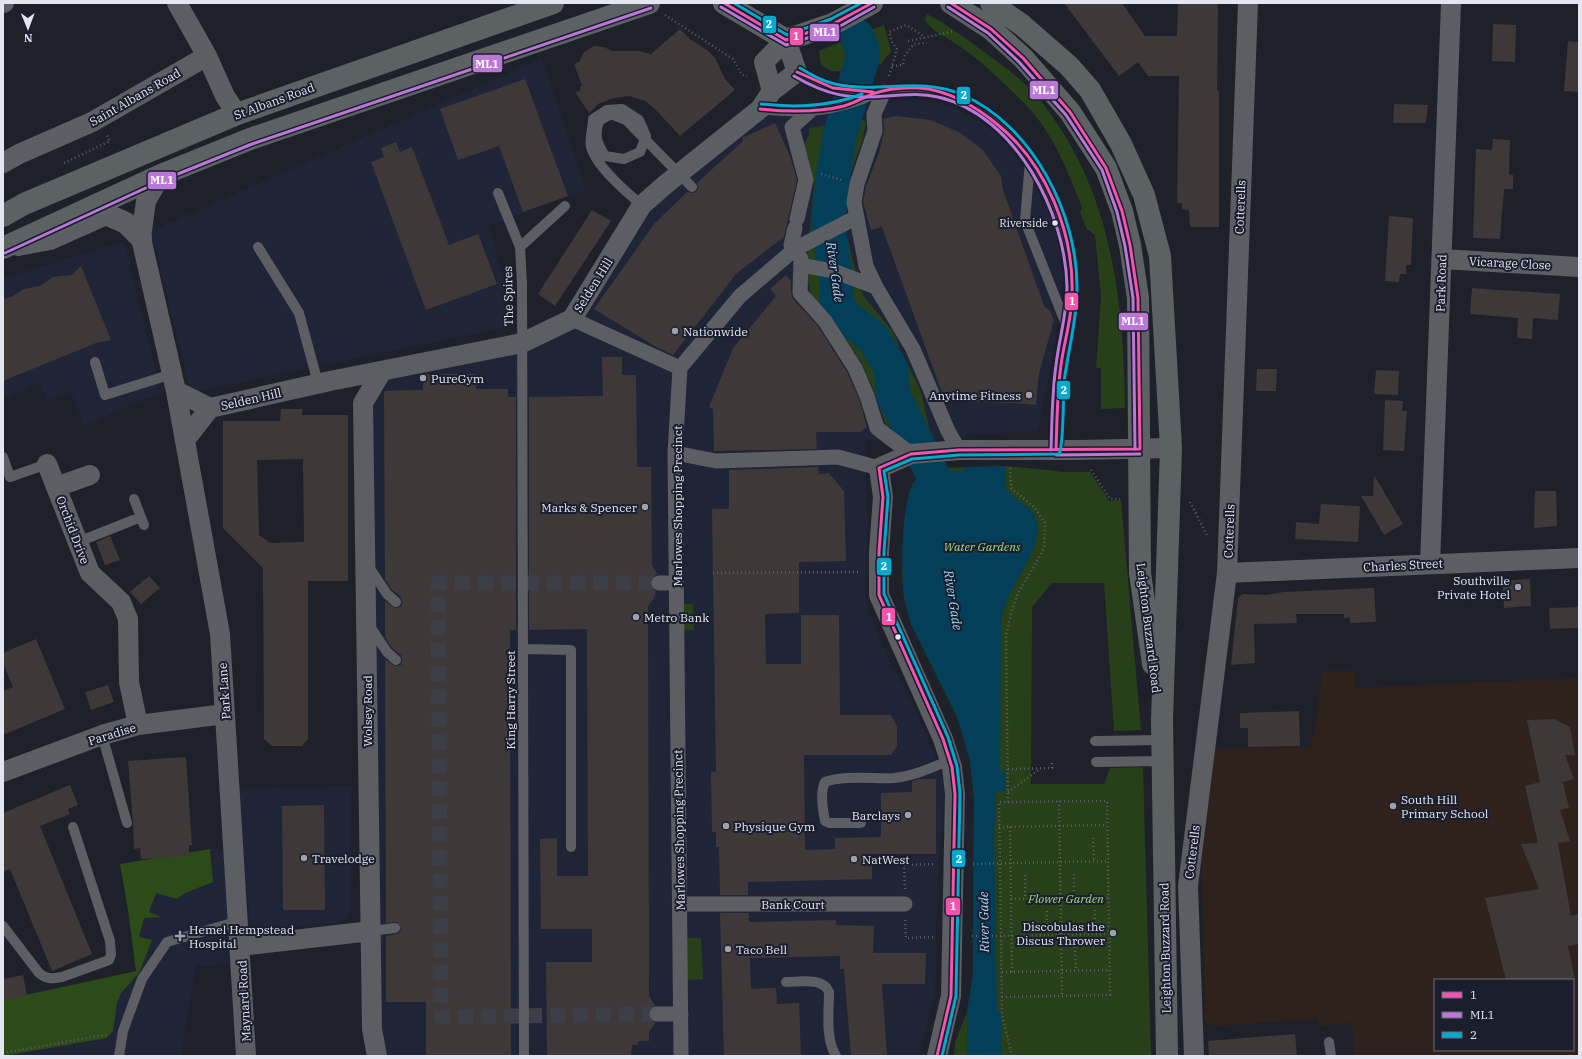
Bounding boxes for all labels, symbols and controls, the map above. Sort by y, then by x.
north arrow [8,8,48,48]
line badge: 2 [762,15,777,34]
text: 2 [766,17,772,31]
line badge: ML1 [809,23,840,42]
text: ML1 [813,25,837,39]
line badge: 1 [789,27,804,46]
text: 1 [793,29,800,43]
text: N [23,31,33,45]
line badge: ML1 [472,54,503,73]
text: ML1 [475,57,499,71]
street label: Saint Albans Road [87,65,183,129]
street label: St Albans Road [232,79,316,123]
line badge: ML1 [1029,80,1059,100]
text: ML1 [1032,83,1056,97]
line badge: 2 [956,86,971,105]
text: 2 [961,88,967,102]
line badge: ML1 [147,171,177,190]
text: ML1 [150,173,174,187]
street label: Cotterells [1232,180,1248,234]
place label: Riverside [999,216,1048,230]
marker: Riverside [1050,218,1060,228]
water label: River Gade [822,240,848,303]
street label: Vicarage Close [1469,253,1551,273]
street label: Park Road [1432,254,1450,312]
street label: Selden Hill [570,255,616,315]
street label: The Spires [500,266,516,326]
line badge: 1 [1064,292,1079,311]
text: 1 [1069,294,1076,308]
line badge: ML1 [1118,312,1149,331]
text: ML1 [1121,314,1145,328]
place label: Nationwide [683,324,748,339]
marker: Nationwide [670,326,680,336]
place label: PureGym [431,371,485,386]
marker: PureGym [418,373,428,383]
line badge: 2 [1056,380,1071,400]
text: 2 [1061,383,1067,397]
street label: Selden Hill [219,385,283,413]
place label: Anytime Fitness [929,388,1021,403]
marker: Anytime Fitness [1024,390,1034,400]
street label: Marlowes Shopping Precinct [670,426,685,586]
street label: Orchid Drive [53,494,93,566]
place label: Marks & Spencer [541,500,638,515]
marker: Marks & Spencer [640,502,650,512]
street label: Cotterells [1221,504,1237,558]
park label: Water Gardens [944,539,1021,554]
street label: Charles Street [1363,555,1443,575]
line badge: 2 [876,557,892,576]
text: 2 [881,559,887,573]
street label: Leighton Buzzard Road [1134,562,1164,694]
water label: River Gade [940,568,966,632]
place label: Southville Private Hotel [1437,573,1510,602]
marker: Southville Private Hotel [1513,582,1523,592]
line badge: 1 [881,607,896,626]
place label: Metro Bank [644,610,709,625]
text: 1 [886,610,893,624]
marker: Metro Bank [631,612,641,622]
unlabelled marker [893,632,903,642]
street label: King Harry Street [503,650,518,750]
street label: Park Lane [215,662,233,720]
street label: Wolsey Road [360,675,375,747]
street label: Paradise [86,720,138,748]
street label: Marlowes Shopping Precinct [670,749,688,911]
place label: South Hill Primary School [1401,792,1489,821]
marker: South Hill Primary School [1388,801,1398,811]
place label: Barclays [852,808,900,823]
marker: Barclays [903,810,913,820]
place label: Physique Gym [734,819,816,834]
marker: Physique Gym [721,821,731,831]
street label: Cotterells [1181,824,1203,880]
line badge: 2 [951,849,966,868]
place label: Travelodge [312,851,375,866]
place label: NatWest [862,852,909,867]
text: 2 [956,852,962,866]
marker: Travelodge [299,853,309,863]
marker: NatWest [849,854,859,864]
street label: Leighton Buzzard Road [1156,882,1174,1014]
water label: River Gade [975,891,993,954]
park label: Flower Garden [1027,891,1104,906]
street label: Bank Court [761,897,825,912]
line badge: 1 [945,897,961,916]
text: 1 [950,899,957,913]
place label: Discobulas the Discus Thrower [1016,919,1106,948]
place label: Hemel Hempstead Hospital [189,922,294,951]
marker: Discobulas the Discus Thrower [1108,928,1118,938]
marker: Hemel Hempstead Hospital [174,930,186,942]
place label: Taco Bell [736,942,788,957]
marker: Taco Bell [723,944,733,954]
street label: Maynard Road [234,960,254,1042]
legend [1434,979,1574,1051]
text: 1 [1470,987,1477,1002]
text: ML1 [1470,1007,1495,1022]
text: 2 [1470,1027,1477,1042]

